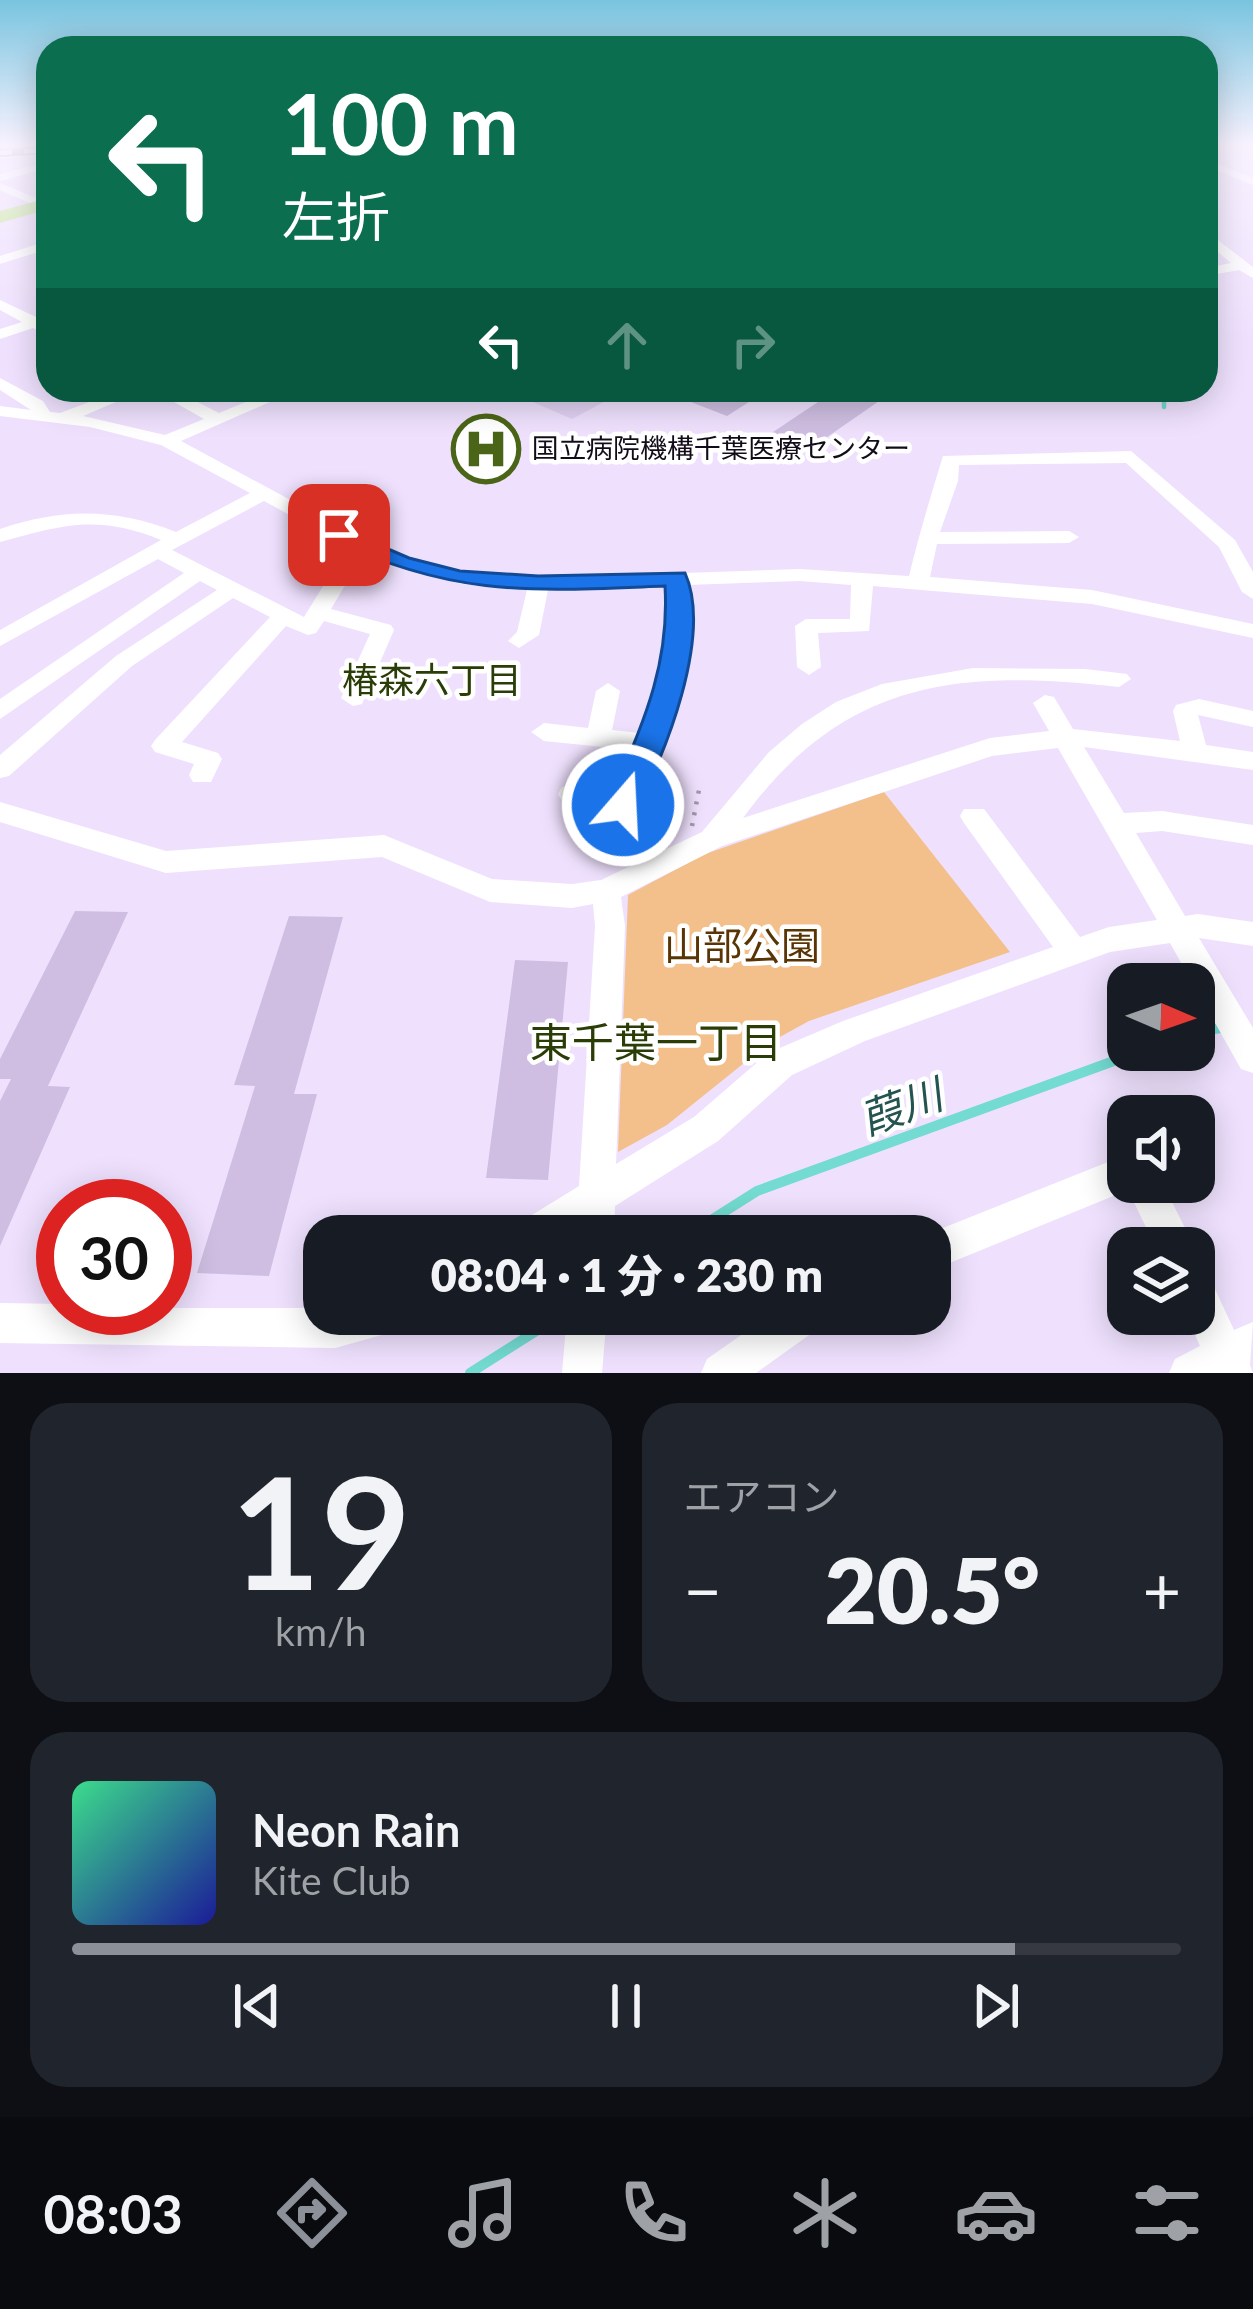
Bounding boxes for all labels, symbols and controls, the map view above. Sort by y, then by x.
text: 100 m [282,72,519,173]
icon: left [84,84,240,240]
text: 左折 [282,184,390,249]
icon: left [468,312,534,378]
icon: ahead [594,312,660,378]
icon: right [720,312,786,378]
hospital icon: 国立病院機構千葉医療センター [451,414,521,484]
place label: 国立病院機構千葉医療センター [532,431,910,464]
pin [288,484,390,586]
icon: arrive [306,502,372,568]
district label: 椿森六丁目 [342,657,522,701]
position arrow [560,742,686,868]
park label: 山部公園 [664,922,820,968]
north arrow [1107,963,1215,1071]
map controls [1107,963,1215,1335]
district label: 東千葉一丁目 [530,1017,782,1067]
water label: 葭川 [853,1067,952,1144]
button: sound [1107,1095,1215,1203]
speed limit sign: 30 [36,1179,192,1335]
button: layers [1107,1227,1215,1335]
text: 08:04 · 1 分 · 230 m [431,1248,823,1302]
text: 19 [230,1436,411,1623]
text: エアコン [684,1473,840,1519]
text: 20.5° [824,1535,1040,1643]
text: − [684,1550,722,1629]
text: + [1143,1550,1181,1629]
text: km/h [275,1608,366,1654]
text: Neon Rain [252,1803,460,1857]
text: Kite Club [252,1857,411,1903]
icon: previous [224,1973,290,2039]
icon: pause [593,1973,659,2039]
icon: next [963,1973,1029,2039]
icon: directions [270,2171,354,2255]
icon: music [441,2171,525,2255]
icon: phone [612,2171,696,2255]
icon: climate [783,2171,867,2255]
icon: car [954,2171,1038,2255]
icon: filters [1125,2171,1209,2255]
text: 08:03 [44,2181,183,2246]

